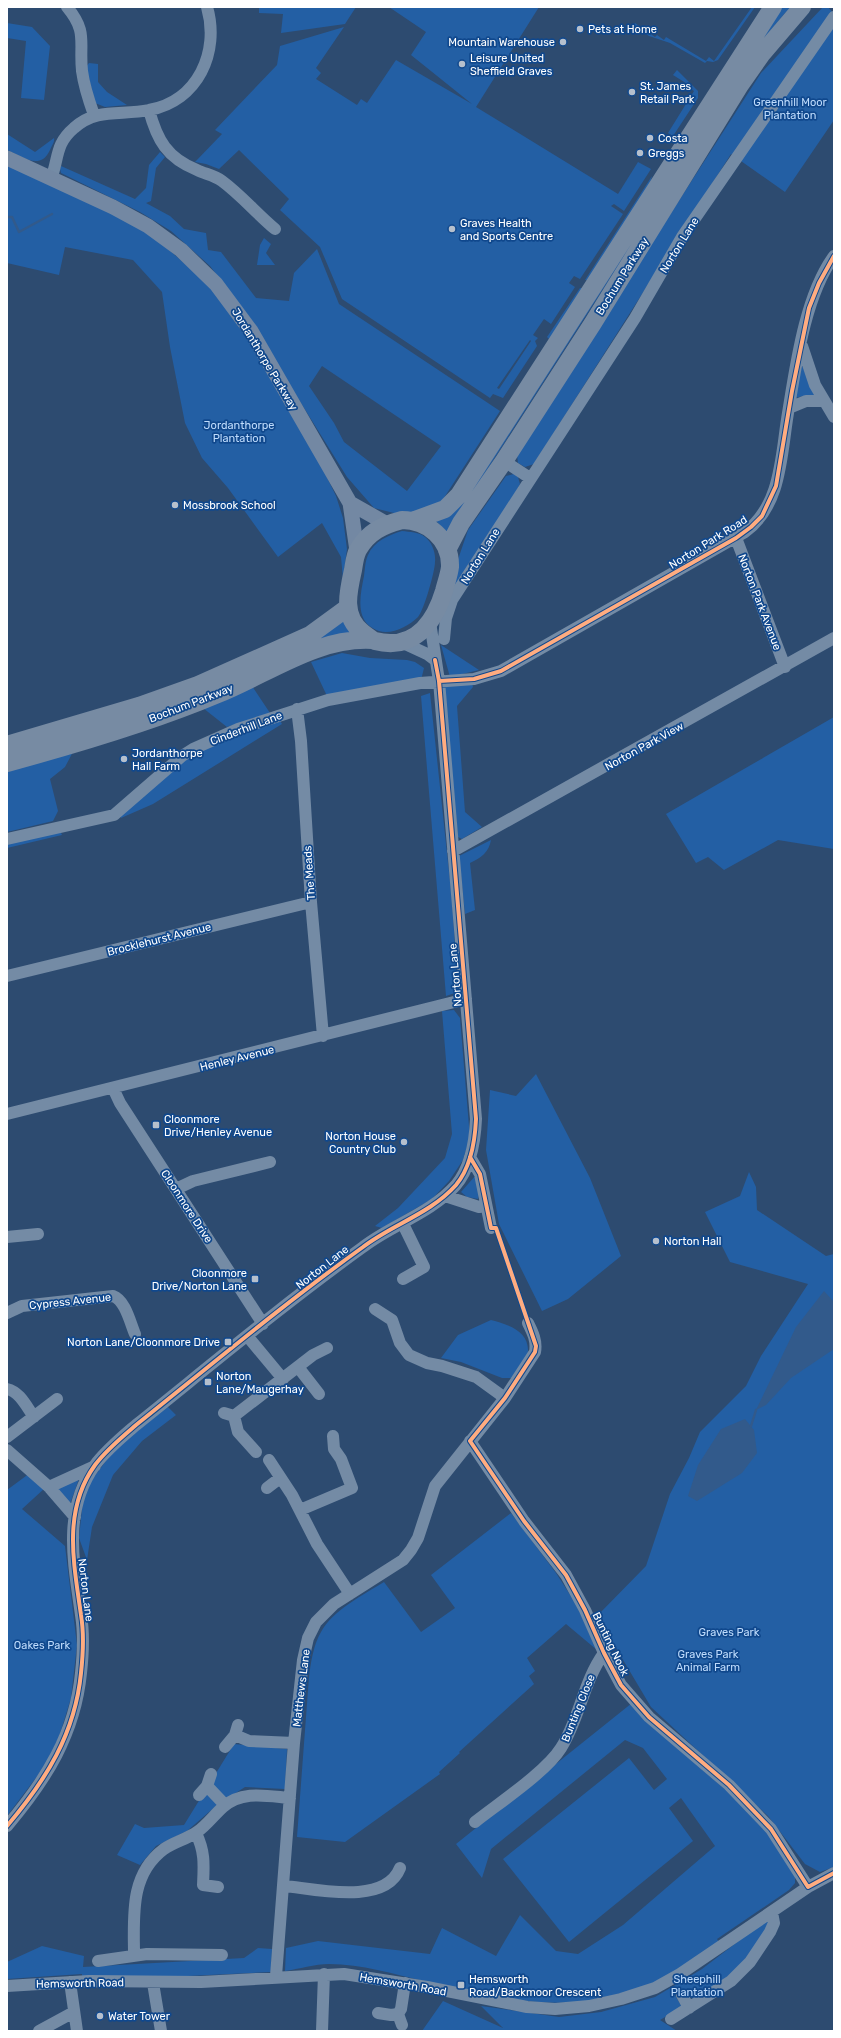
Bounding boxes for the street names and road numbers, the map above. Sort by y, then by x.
street label: Norton Lane [657,215,702,276]
street label: Bochum Parkway [593,235,652,317]
street label: Jordanthorpe Parkway [229,306,300,413]
street label: Norton Park Road [667,513,750,572]
street label: Norton Lane [458,526,503,587]
street label: Norton Park Avenue [735,552,784,652]
street label: Bochum Parkway [147,681,235,725]
street label: Cinderhill Lane [208,709,284,748]
street label: Norton Park View [603,719,686,773]
street label: The Meads [301,845,318,901]
street label: Brocklehurst Avenue [106,920,212,959]
street label: Norton Lane [446,943,465,1007]
street label: Henley Avenue [199,1043,276,1074]
street label: Cloonmore Drive [158,1167,215,1245]
street label: Norton Lane [293,1243,351,1292]
street label: Cypress Avenue [28,1291,112,1312]
street label: Norton Lane [75,1558,96,1622]
street label: Bunting Nook [589,1610,632,1679]
street label: Matthews Lane [290,1648,313,1728]
street label: Bunting Close [559,1673,598,1744]
street label: Hemsworth Road [358,1970,447,1999]
street label: Hemsworth Road [36,1976,124,1991]

